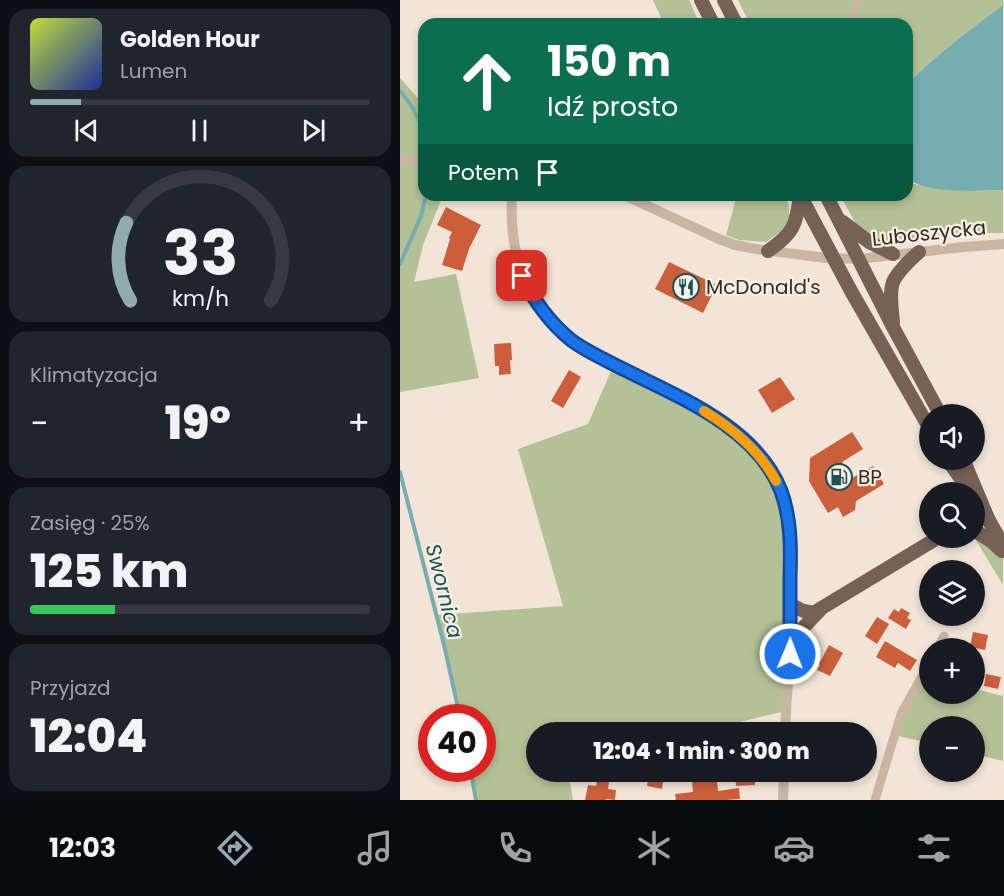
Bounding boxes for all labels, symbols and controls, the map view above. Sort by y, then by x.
text: Golden Hour [120,24,260,55]
text: 150 m [547,32,671,91]
icon: ahead [448,42,526,120]
text: Lumen [120,57,187,85]
text: Idź prosto [547,88,678,125]
icon: previous [70,114,103,147]
icon: pause [183,114,216,147]
icon: next [297,114,330,147]
icon: arrive [531,156,564,189]
text: Potem [448,157,519,188]
text: 33 [162,209,238,297]
street label: Luboszycka [871,213,987,253]
pin [496,250,547,301]
icon: arrive [505,259,538,292]
restaurant icon: McDonald's [671,272,701,302]
place label: McDonald's [706,273,821,301]
text: km/h [171,283,229,314]
text: Klimatyzacja [30,361,158,389]
text: 19° [165,392,231,455]
text: − [30,400,48,447]
text: + [347,400,370,447]
map controls [919,404,985,782]
button: sound [919,404,985,470]
fuel station icon: BP [824,462,854,492]
place label: BP [858,463,882,491]
button: search [919,482,985,548]
text: Zasięg · 25% [30,509,150,537]
text: 125 km [30,540,188,603]
water label: Swornica [419,541,470,641]
button: layers [919,560,985,626]
position arrow [758,622,822,686]
button: + [919,638,985,704]
text: Przyjazd [30,674,111,702]
speed limit sign: 40 [418,704,496,782]
text: 12:04 [30,705,147,768]
button: − [919,716,985,782]
text: 12:04 · 1 min · 300 m [593,736,810,767]
icon: directions [214,827,256,869]
icon: music [354,827,396,869]
icon: phone [494,827,536,869]
icon: climate [633,827,675,869]
icon: car [773,827,815,869]
icon: filters [913,827,955,869]
text: 12:03 [49,829,116,866]

